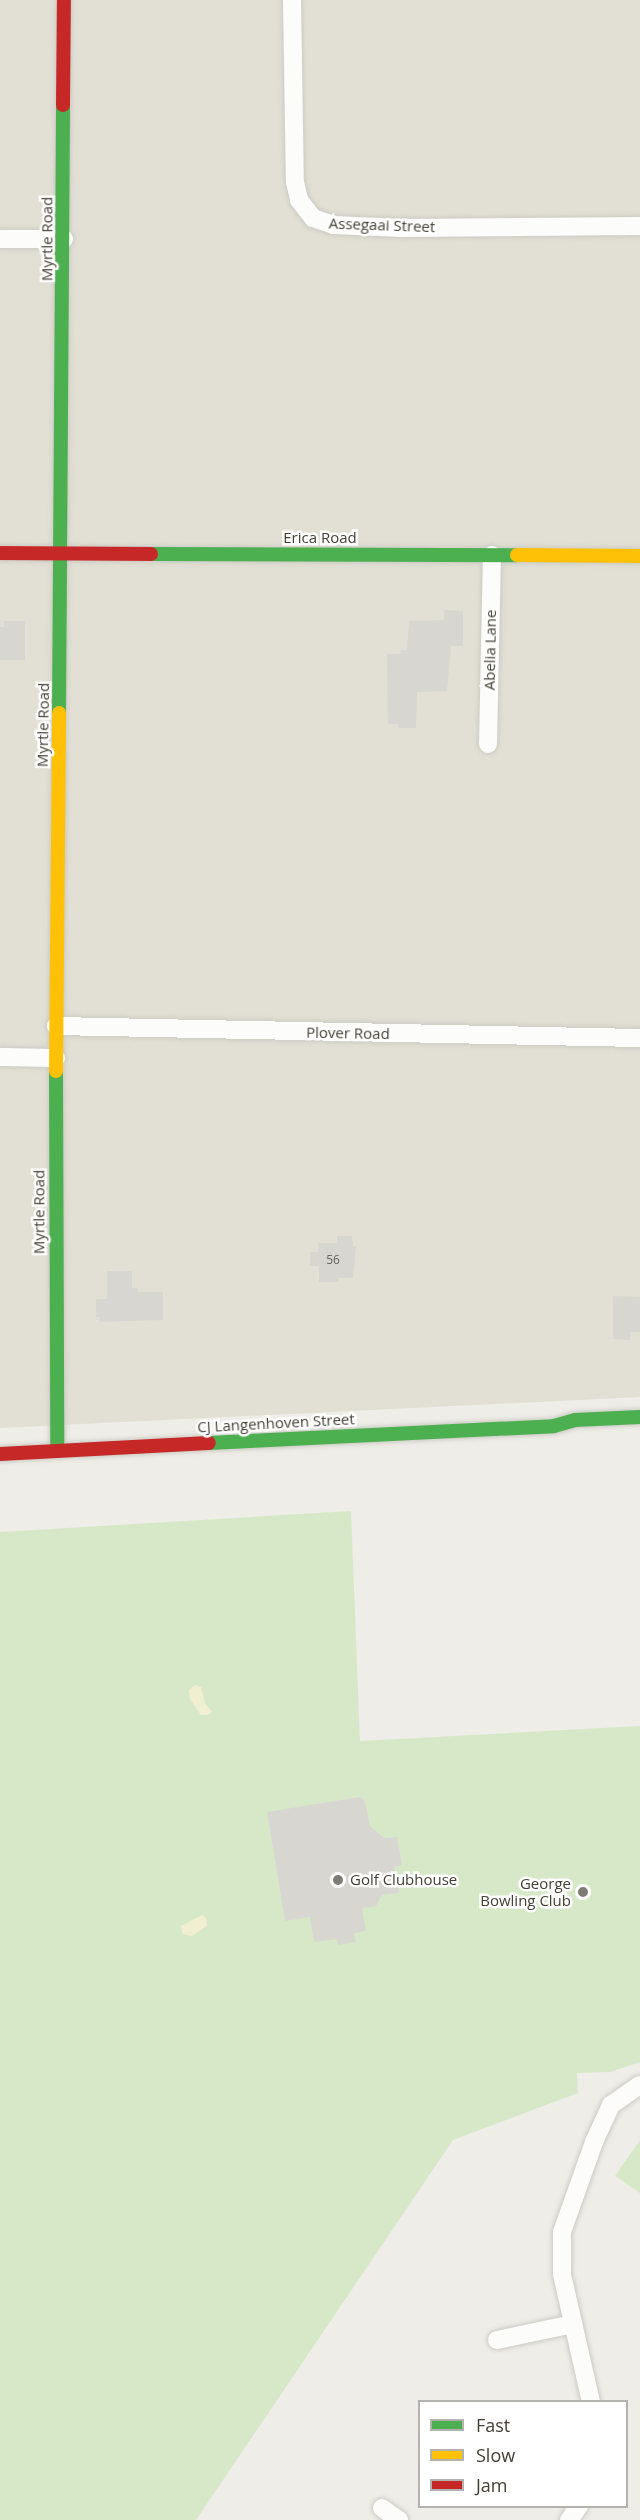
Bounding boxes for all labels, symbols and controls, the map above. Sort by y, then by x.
street label: Myrtle Road [38,197,56,281]
street label: Assegaai Street [328,214,436,236]
street label: Erica Road [283,529,357,547]
street label: Abelia Lane [480,610,500,690]
street label: Myrtle Road [33,683,53,767]
street label: Plover Road [306,1023,390,1043]
street label: Myrtle Road [30,1170,48,1254]
house number: 56 [326,1253,340,1267]
street label: CJ Langenhoven Street [197,1410,355,1436]
place label: Golf Clubhouse [350,1871,457,1889]
marker: Golf Clubhouse [331,1873,345,1887]
place label: George Bowling Club [480,1874,571,1909]
marker: George Bowling Club [576,1885,590,1899]
legend [418,2400,628,2508]
text: Fast [476,2413,510,2437]
text: Slow [476,2443,515,2467]
text: Jam [476,2473,508,2497]

